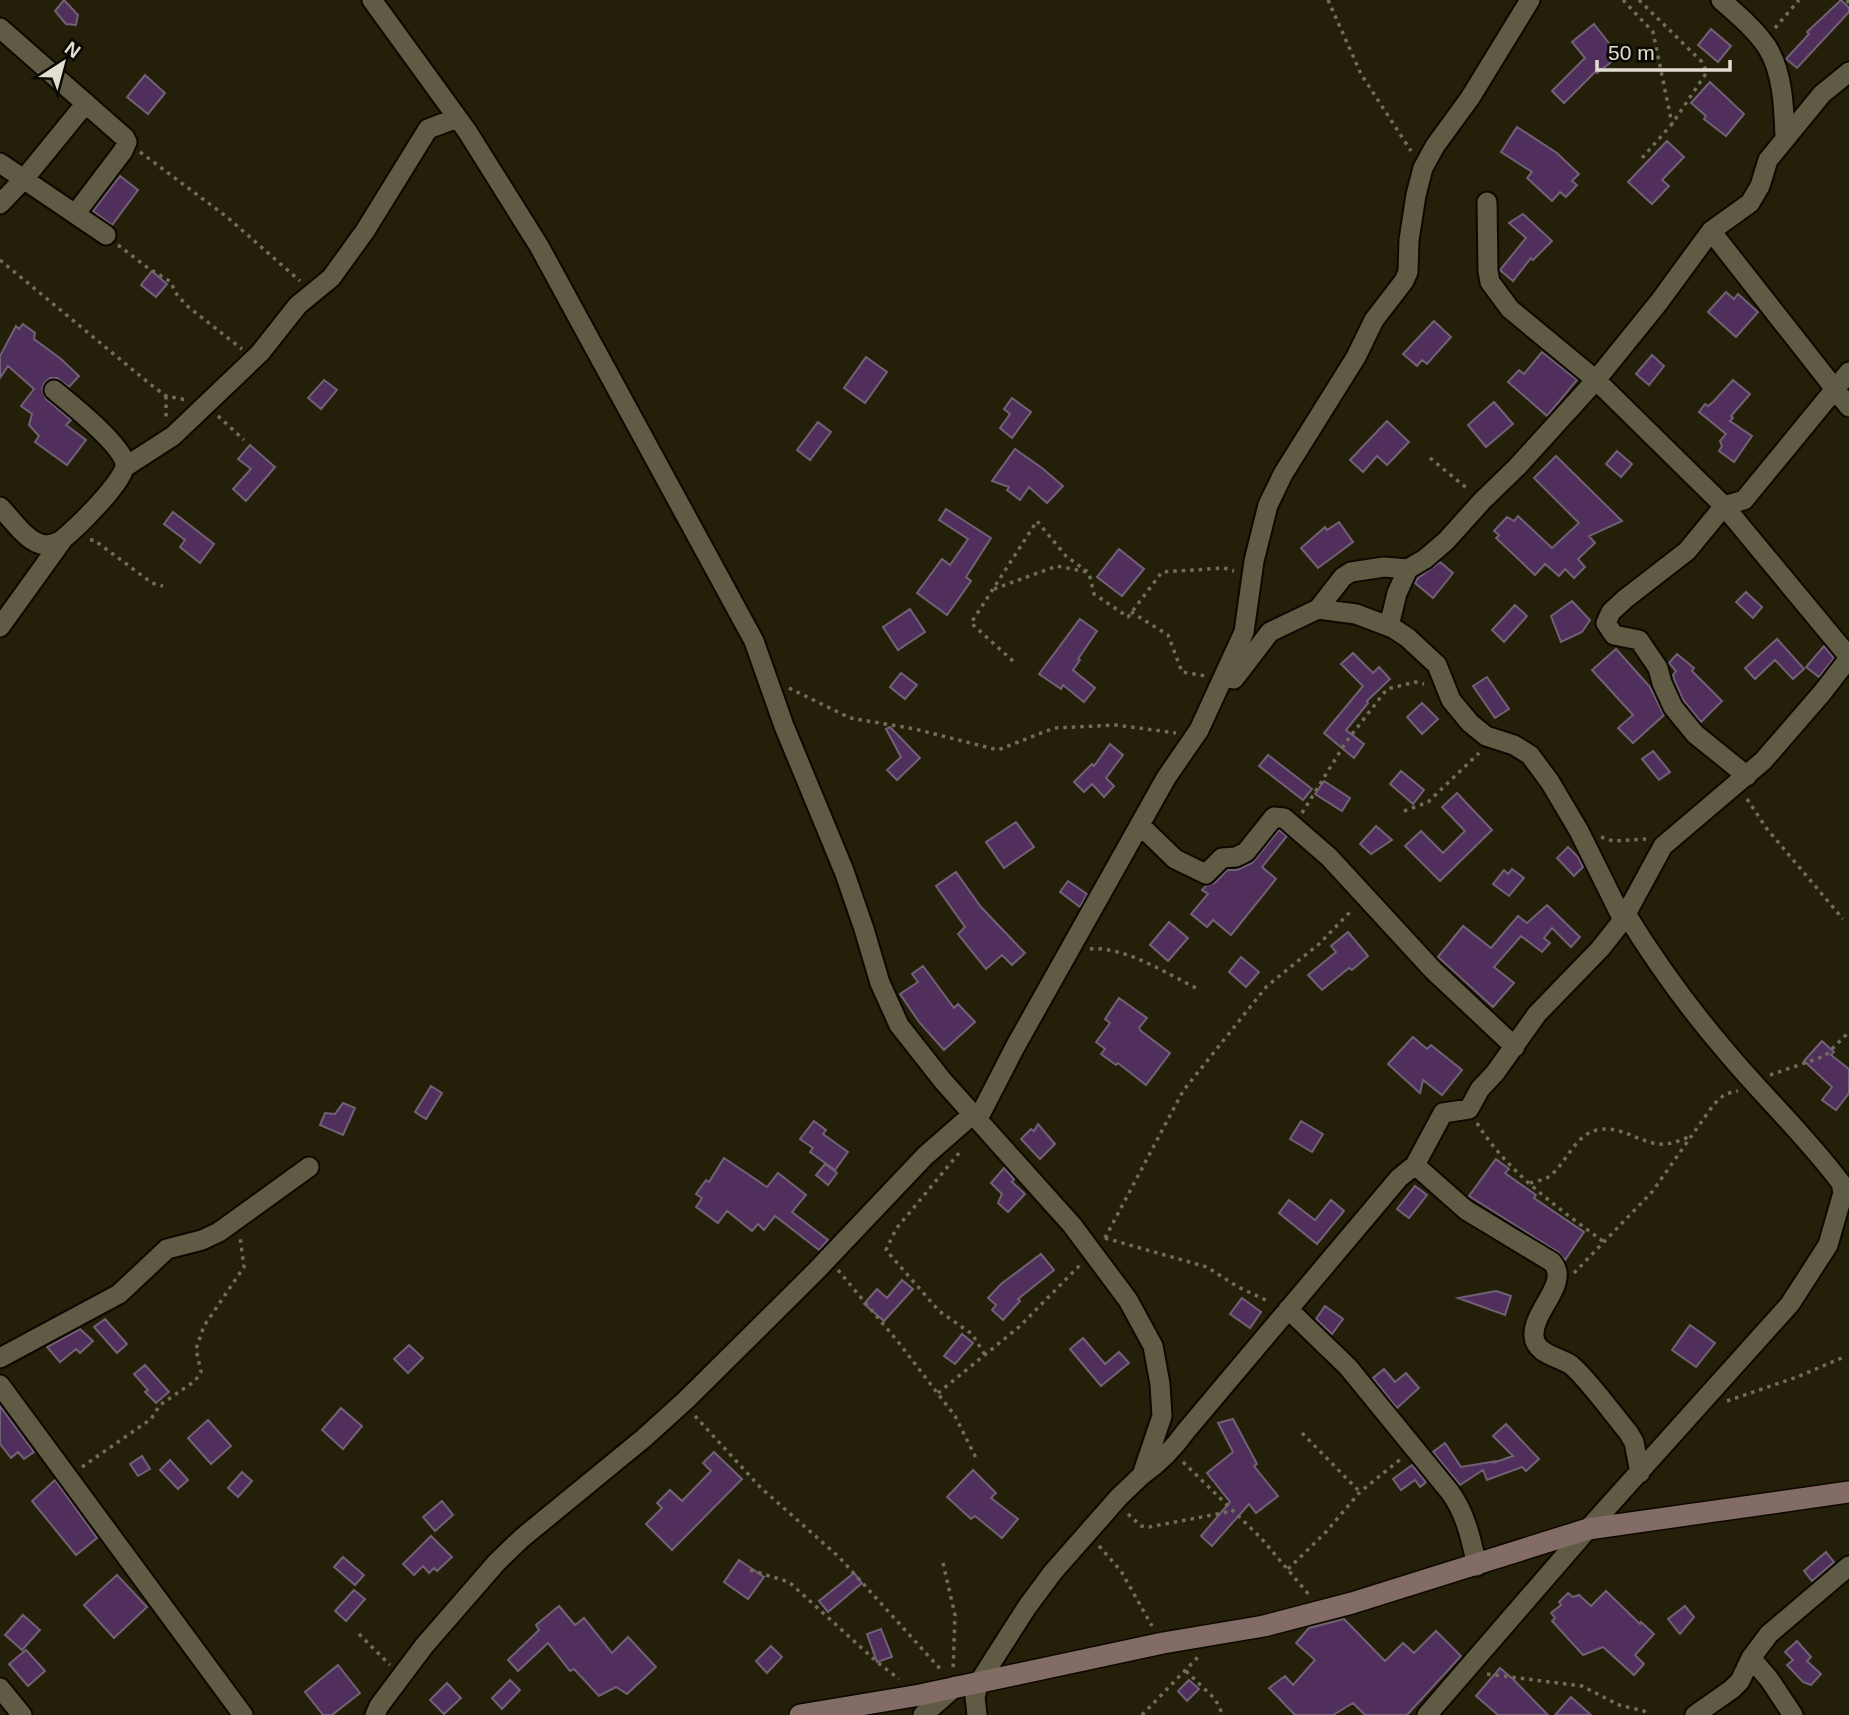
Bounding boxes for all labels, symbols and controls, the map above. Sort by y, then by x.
north arrow [28,28,98,98]
scale bar [1597,28,1730,72]
text: N [61,37,84,62]
text: 50 m [1608,41,1655,64]

